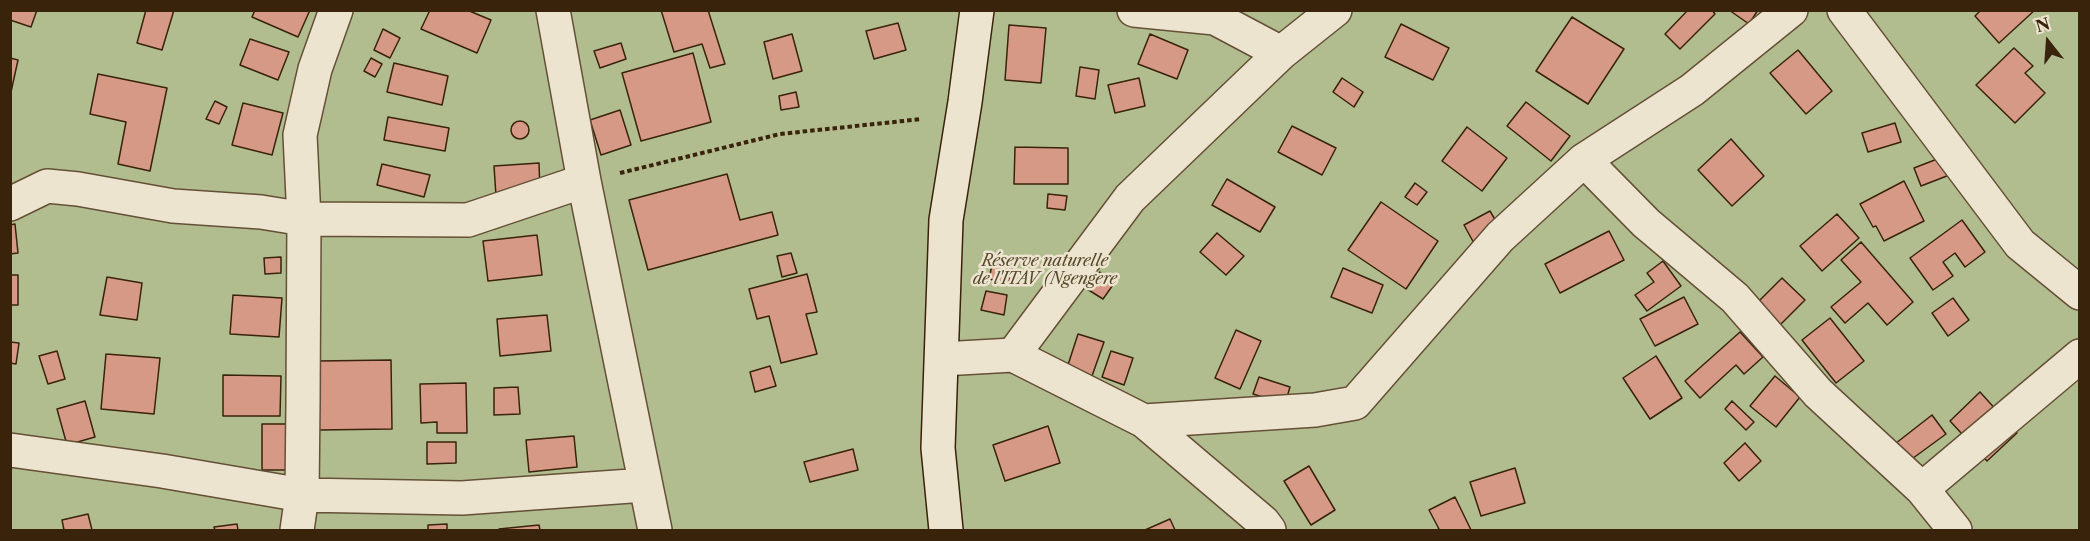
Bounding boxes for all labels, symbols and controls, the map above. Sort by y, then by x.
north arrow [2018,12,2078,72]
text: N [2033,13,2052,36]
park label: Réserve naturelle de l'ITAV (Ngengere [973,251,1117,289]

